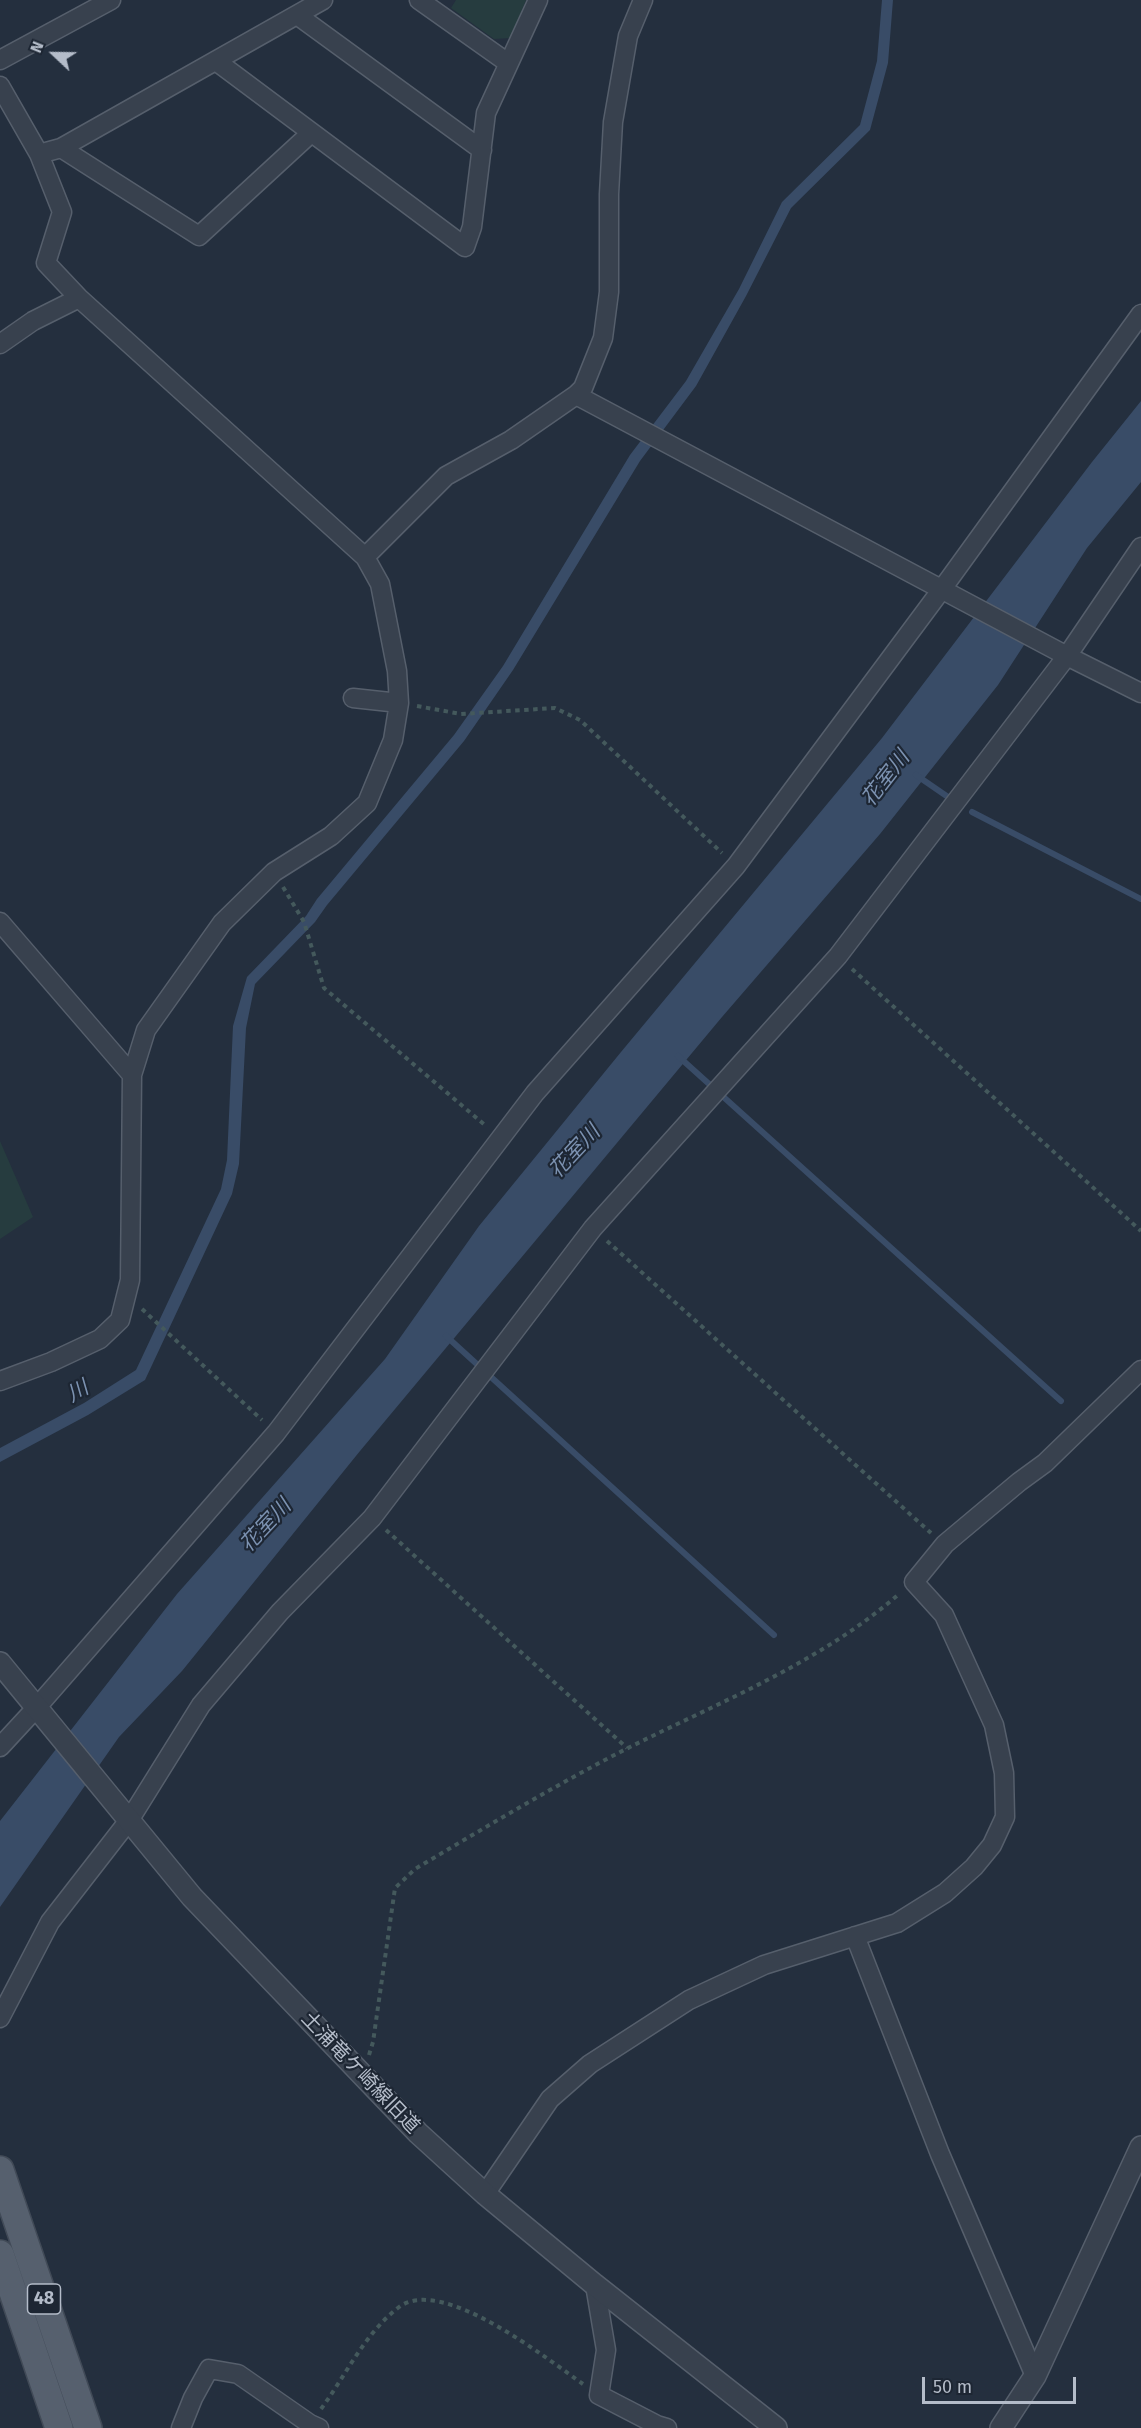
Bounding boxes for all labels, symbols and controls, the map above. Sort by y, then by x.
north arrow [24,24,84,84]
text: N [26,39,48,56]
water label: 花室川 [857,746,915,812]
water label: 花室川 [544,1120,606,1184]
water label: 川 [63,1376,93,1408]
water label: 花室川 [235,1494,297,1558]
street label: 土浦竜ケ崎線旧道 [296,2007,424,2139]
road number: 48 [28,2284,60,2314]
scale bar [925,2365,1080,2403]
text: 50 m [933,2376,972,2398]

